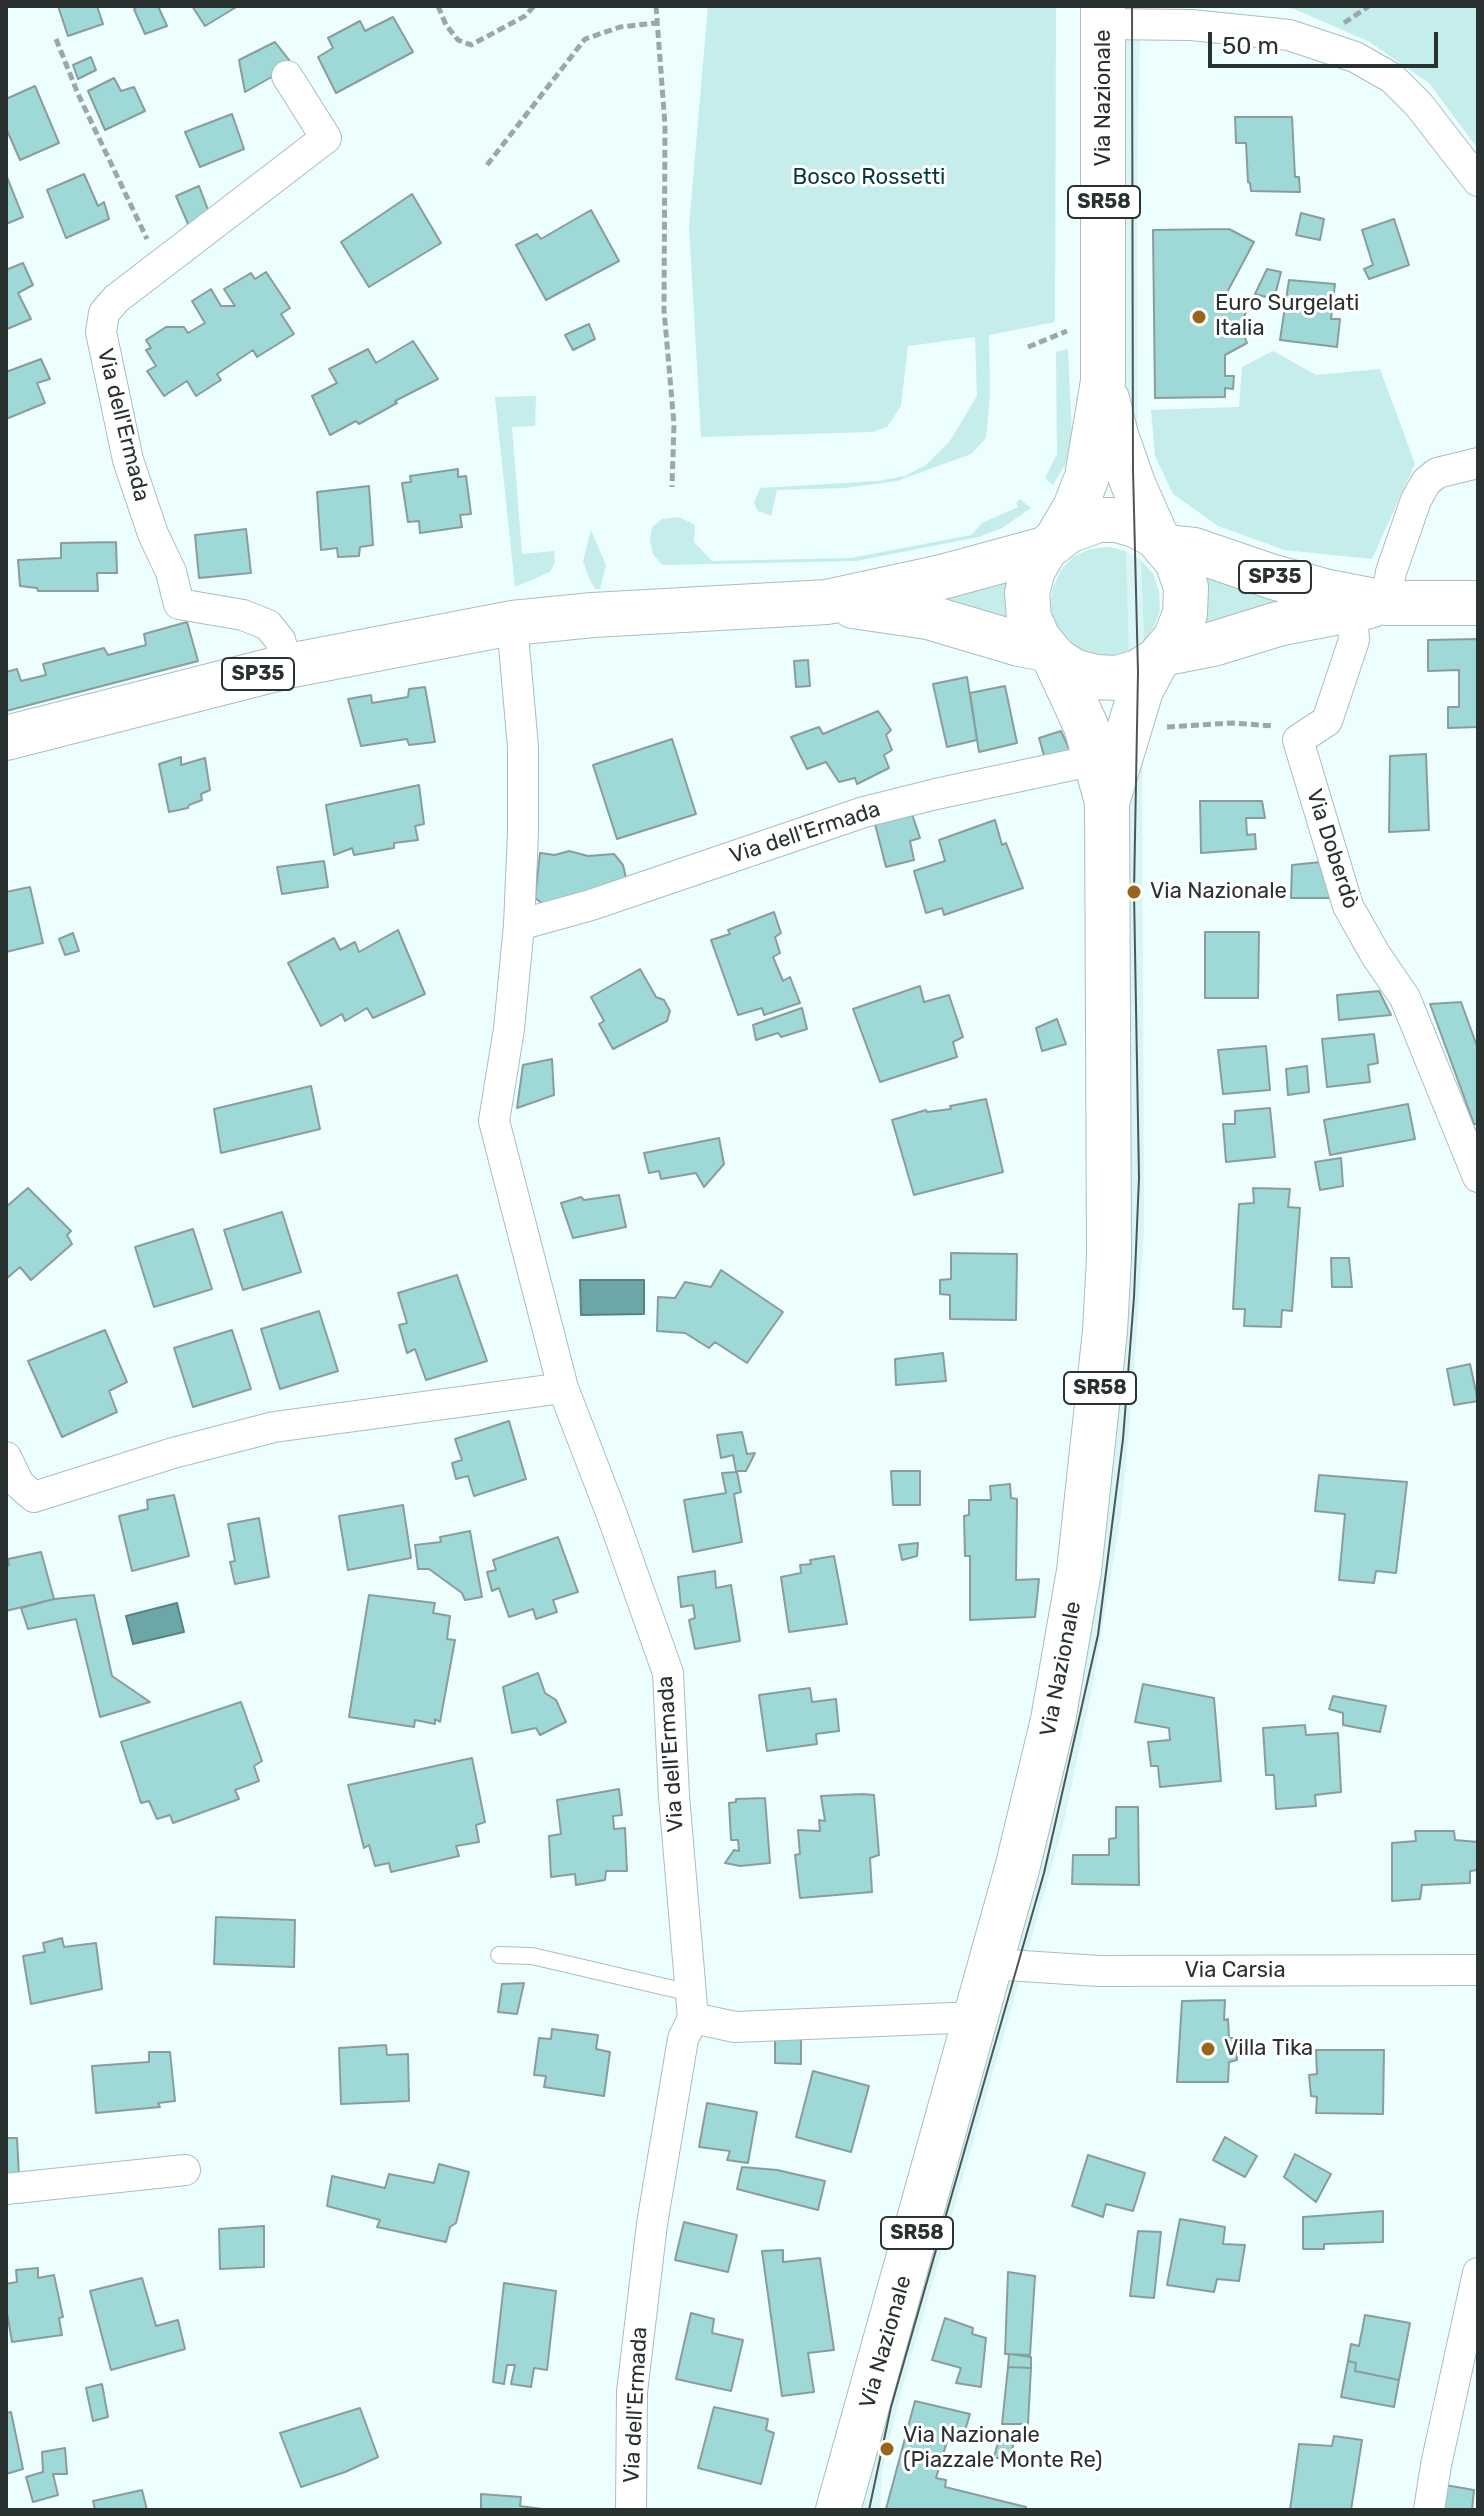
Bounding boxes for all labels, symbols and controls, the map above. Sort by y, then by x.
scale bar [1212,16,1442,66]
street label: Via Nazionale [1091,30,1117,166]
text: 50 m [1222,32,1279,60]
park label: Bosco Rossetti [793,165,945,191]
road number: SR58 [1068,186,1140,218]
place label: Euro Surgelati Italia [1215,291,1359,342]
marker: Euro Surgelati Italia [1190,308,1208,326]
street label: Via dell'Ermada [91,346,155,504]
road number: SP35 [1239,561,1311,593]
road number: SP35 [222,658,294,690]
street label: Via Doberdò [1300,786,1364,912]
street label: Via dell'Ermada [726,796,884,870]
place label: Via Nazionale [1150,879,1287,905]
marker: Via Nazionale [1125,883,1143,901]
road number: SR58 [1064,1372,1136,1404]
street label: Via Nazionale [1035,1599,1087,1739]
street label: Via dell'Ermada [652,1675,690,1833]
street label: Via Carsia [1184,1958,1286,1984]
place label: Villa Tika [1224,2036,1313,2062]
marker: Villa Tika [1199,2040,1217,2058]
road number: SR58 [881,2217,953,2249]
street label: Via Nazionale [854,2273,918,2411]
street label: Via dell'Ermada [619,2326,653,2484]
place label: Via Nazionale (Piazzale Monte Re) [903,2423,1102,2474]
marker: Via Nazionale (Piazzale Monte Re) [878,2440,896,2458]

